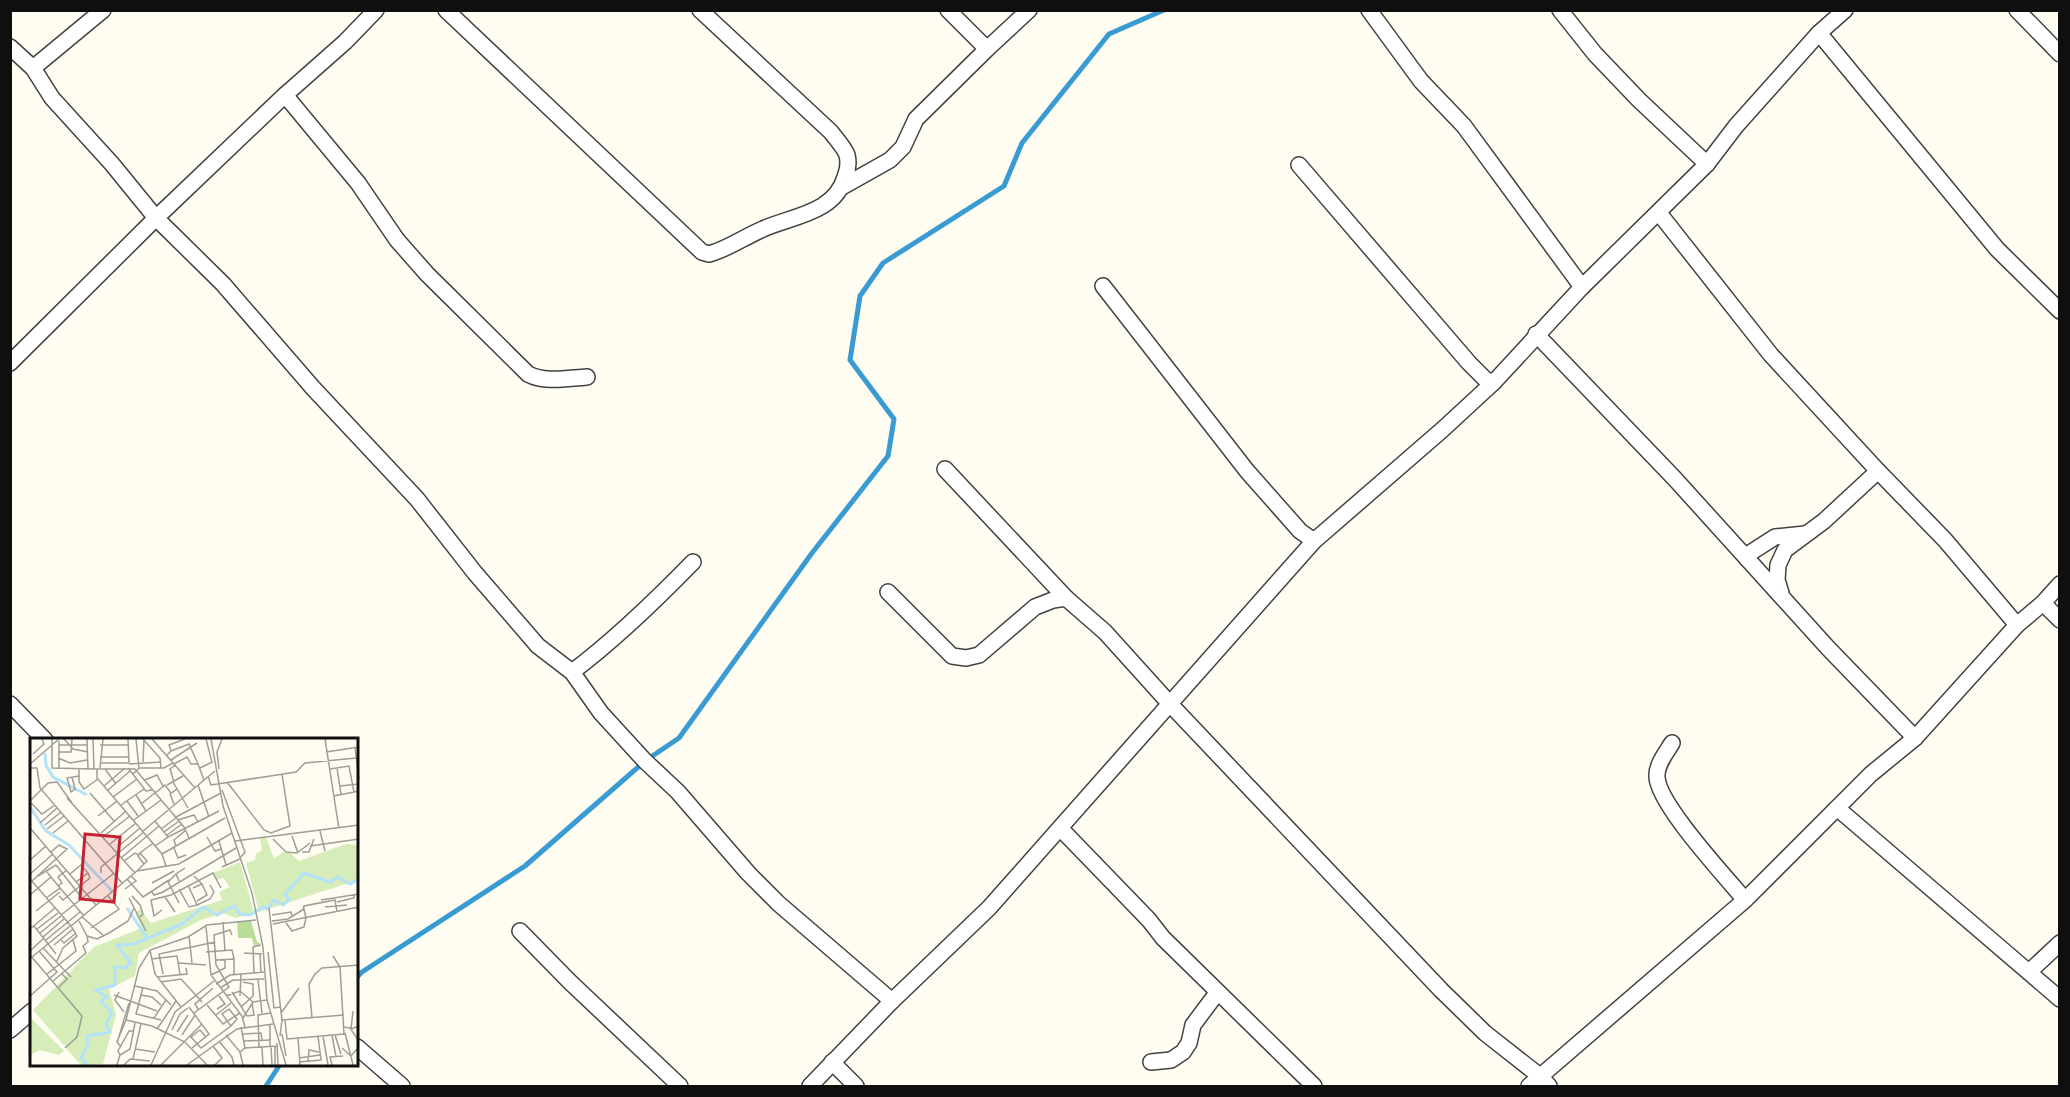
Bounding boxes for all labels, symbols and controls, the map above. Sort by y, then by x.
inset map [30,738,358,1067]

